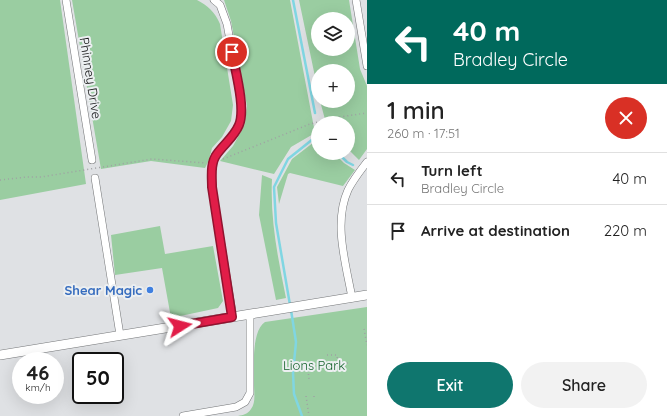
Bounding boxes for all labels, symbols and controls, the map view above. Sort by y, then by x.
map controls [311,12,355,160]
button: layers [311,12,355,56]
text: 40 m [453,13,520,48]
icon: left [387,16,439,68]
pin [215,35,249,69]
street label: Phinney Drive [77,36,105,120]
icon: arrive [221,41,243,63]
text: Bradley Circle [453,48,568,71]
button: + [311,64,355,108]
text: 1 min [387,95,445,125]
button: close [605,97,647,139]
button: − [311,116,355,160]
text: 260 m · 17:51 [387,125,460,141]
text: Turn left [421,161,483,180]
icon: left [387,168,409,190]
text: 40 m [612,169,647,188]
text: Bradley Circle [421,180,504,196]
icon: arrive [387,220,409,242]
text: Arrive at destination [421,221,570,240]
text: 220 m [604,221,647,240]
place label: Shear Magic [65,282,142,298]
marker: Shear Magic [145,285,155,295]
position arrow [159,305,201,347]
speed limit sign: 50 [72,352,124,404]
park label: Lions Park [283,357,345,373]
text: 46 [27,360,49,385]
button: Exit [387,362,513,408]
button: Share [521,362,647,408]
text: km/h [25,381,51,394]

